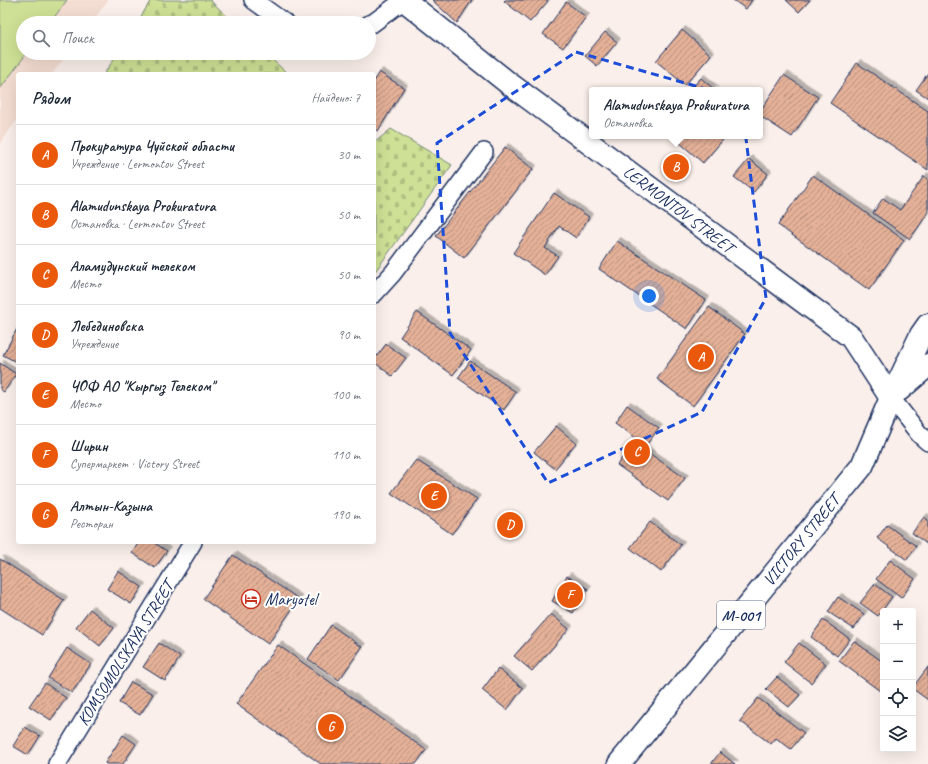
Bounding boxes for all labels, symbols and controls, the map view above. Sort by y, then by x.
search box [16,16,376,60]
icon: search [30,27,52,49]
text: Поиск [62,29,94,48]
popup [589,87,763,139]
text: Рядом [32,88,70,109]
text: Найдено: 7 [312,90,360,106]
text: Alamudunskaya Prokuratura [603,96,749,115]
text: Остановка [603,115,652,131]
text: Прокуратура Чуйской области [70,137,234,156]
text: A [42,147,48,163]
text: 30 m [338,147,360,163]
pin: B [663,152,689,182]
text: Учреждение · Lermontov Street [70,156,204,172]
street label: LERMONTOV STREET [619,161,741,260]
text: Alamudunskaya Prokuratura [70,197,216,216]
text: B [42,207,48,223]
text: 50 m [338,207,360,223]
text: Остановка · Lermontov Street [70,216,205,232]
text: Аламудунский телеком [70,257,195,276]
text: C [42,267,48,283]
text: 50 m [338,267,360,283]
text: Место [70,276,101,292]
your location [639,286,659,306]
text: Лебединовска [70,317,143,336]
text: D [41,327,49,343]
text: 90 m [338,327,360,343]
text: Учреждение [70,336,118,352]
pin: A [688,342,714,372]
text: ЧОФ АО "Кыргыз Телеком" [70,377,214,396]
text: E [42,387,48,403]
text: 100 m [332,387,360,403]
text: Место [70,396,101,412]
text: Ширин [70,437,108,456]
pin: C [624,437,650,467]
text: F [42,447,48,463]
text: 110 m [332,447,360,463]
text: Супермаркет · Victory Street [70,456,199,472]
pin: E [421,481,447,511]
street label: VICTORY STREET [758,487,847,590]
text: Алтын-Казына [70,497,152,516]
text: G [42,507,48,523]
text: 190 m [332,507,360,523]
pin: D [497,510,523,540]
text: Ресторан [70,516,113,532]
street label: KOMSOMOLSKAYA STREET [72,573,181,729]
pin: F [557,580,583,610]
hotel icon: Maryotel [240,588,262,610]
place label: Maryotel [265,589,320,610]
road number: М-001 [717,601,765,629]
map controls [880,608,916,752]
button: + [880,608,916,644]
button: − [880,644,916,680]
button: locate [880,680,916,716]
pin: G [318,712,344,742]
button: layers [880,716,916,752]

